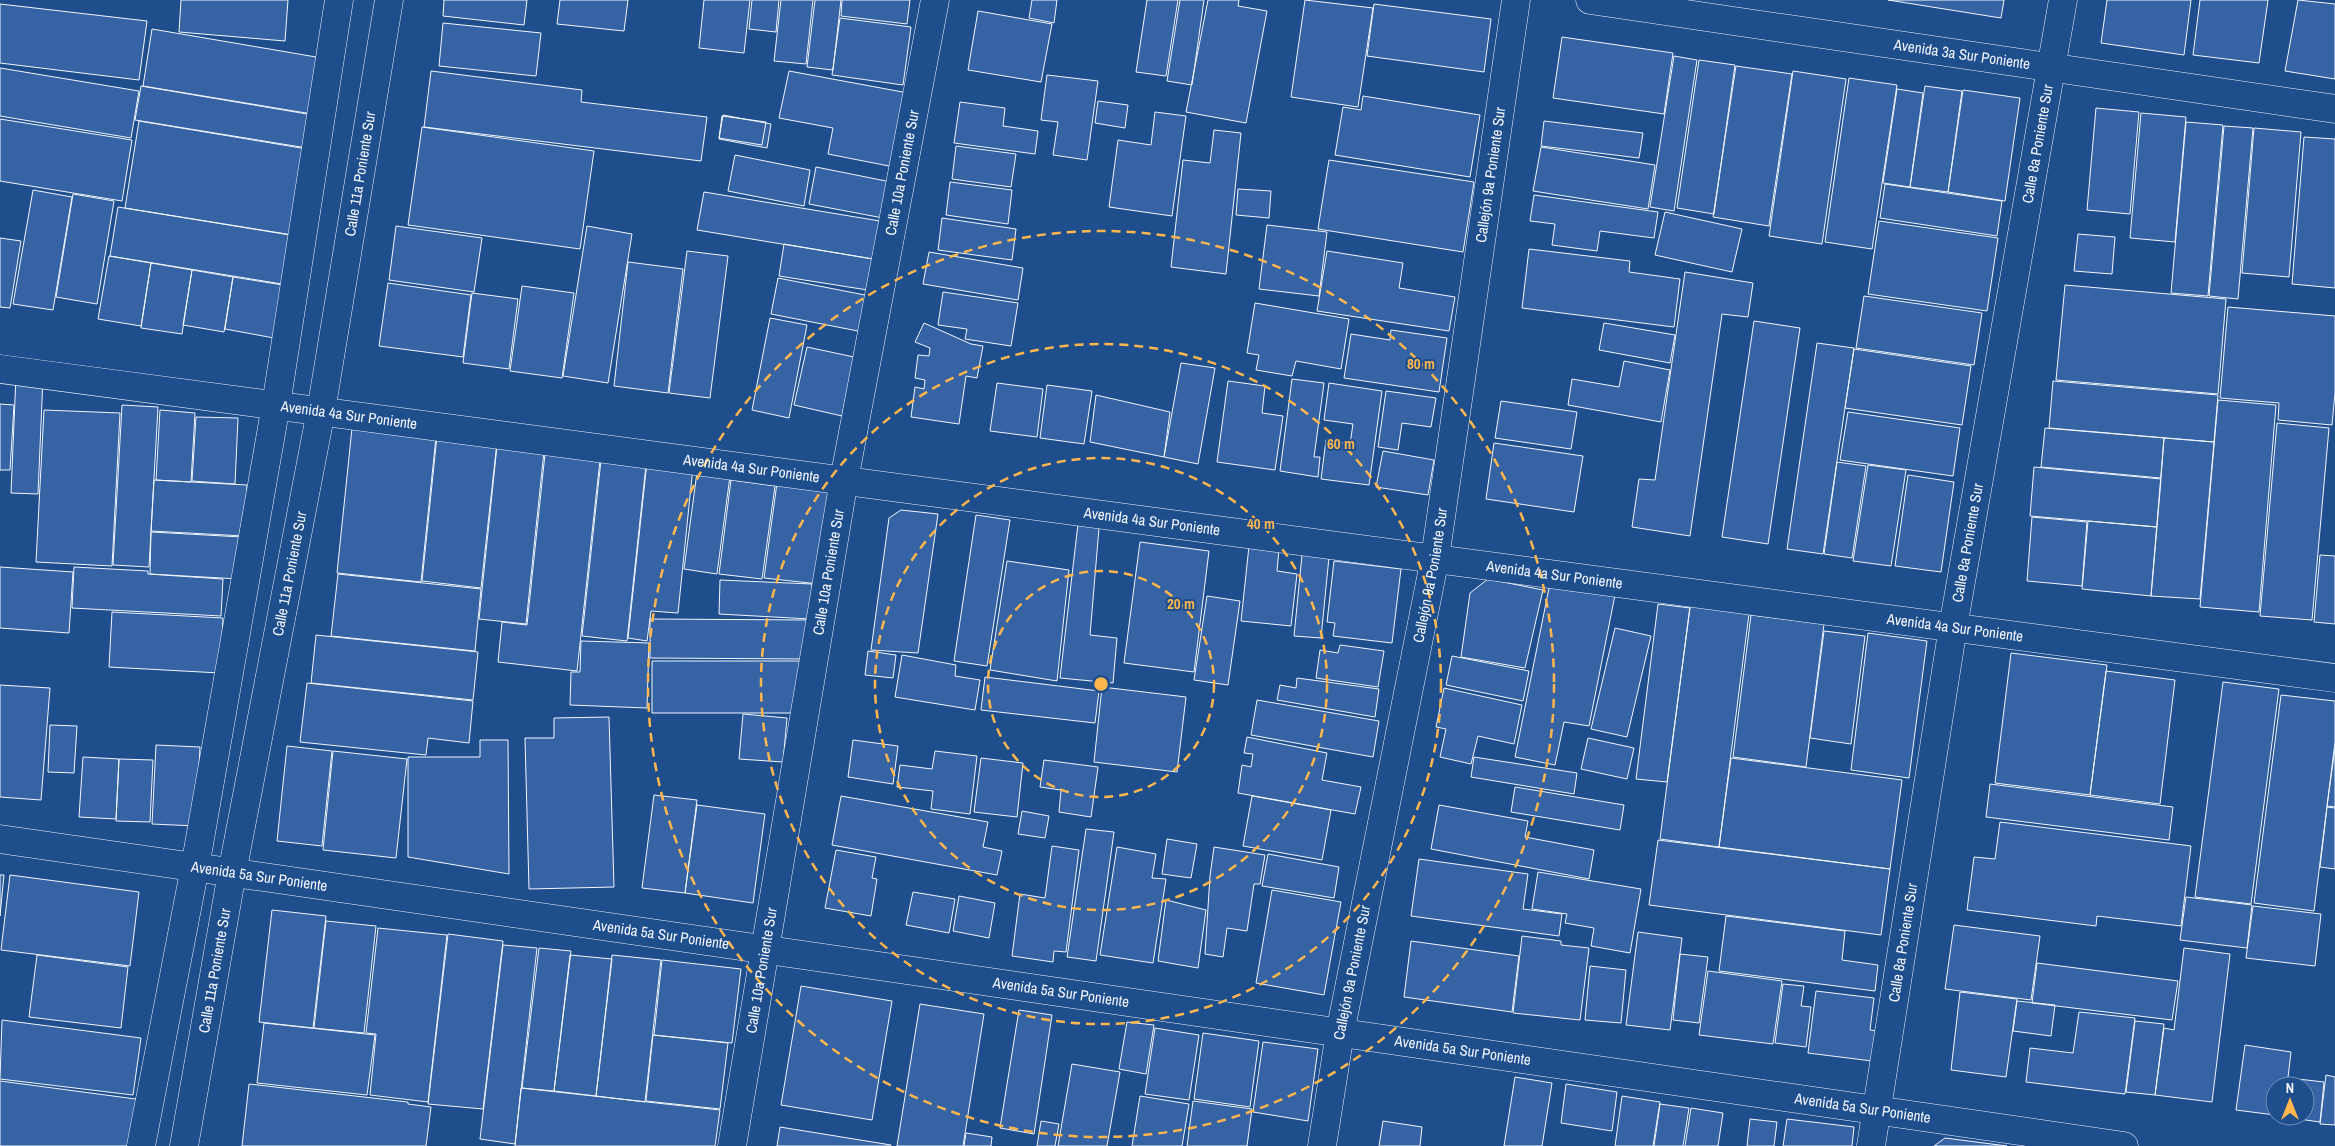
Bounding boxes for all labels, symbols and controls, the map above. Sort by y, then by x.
street label: Avenida 3a Sur Poniente [1892,33,2032,74]
street label: Calle 8a Poniente Sur [2017,83,2058,205]
street label: Callejón 9a Poniente Sur [1470,106,1510,244]
street label: Calle 10a Poniente Sur [880,108,924,237]
street label: Calle 11a Poniente Sur [339,110,380,238]
text: 80 m [1407,353,1435,374]
street label: Avenida 4a Sur Poniente [279,395,419,434]
text: 60 m [1327,433,1355,454]
street label: Avenida 4a Sur Poniente [681,448,821,487]
street label: Calle 8a Poniente Sur [1947,482,1988,604]
street label: Avenida 4a Sur Poniente [1082,501,1222,540]
street label: Callejón 9a Poniente Sur [1407,506,1452,645]
street label: Calle 10a Poniente Sur [807,507,849,636]
street label: Calle 11a Poniente Sur [267,510,311,638]
text: 40 m [1247,513,1275,534]
street label: Avenida 4a Sur Poniente [1484,555,1624,594]
text: 20 m [1167,593,1195,614]
street label: Avenida 4a Sur Poniente [1885,608,2025,647]
centre of rings [1092,675,1110,693]
street label: Avenida 5a Sur Poniente [189,856,329,896]
street label: Calle 8a Poniente Sur [1883,881,1922,1004]
street label: Callejón 9a Poniente Sur [1328,903,1375,1041]
street label: Calle 10a Poniente Sur [740,906,782,1035]
street label: Calle 11a Poniente Sur [193,907,236,1035]
street label: Avenida 5a Sur Poniente [591,914,731,954]
street label: Avenida 5a Sur Poniente [991,971,1131,1012]
street label: Avenida 5a Sur Poniente [1392,1030,1533,1070]
north arrow [2265,1076,2315,1126]
text: N [2286,1079,2294,1097]
street label: Avenida 5a Sur Poniente [1792,1087,1932,1128]

